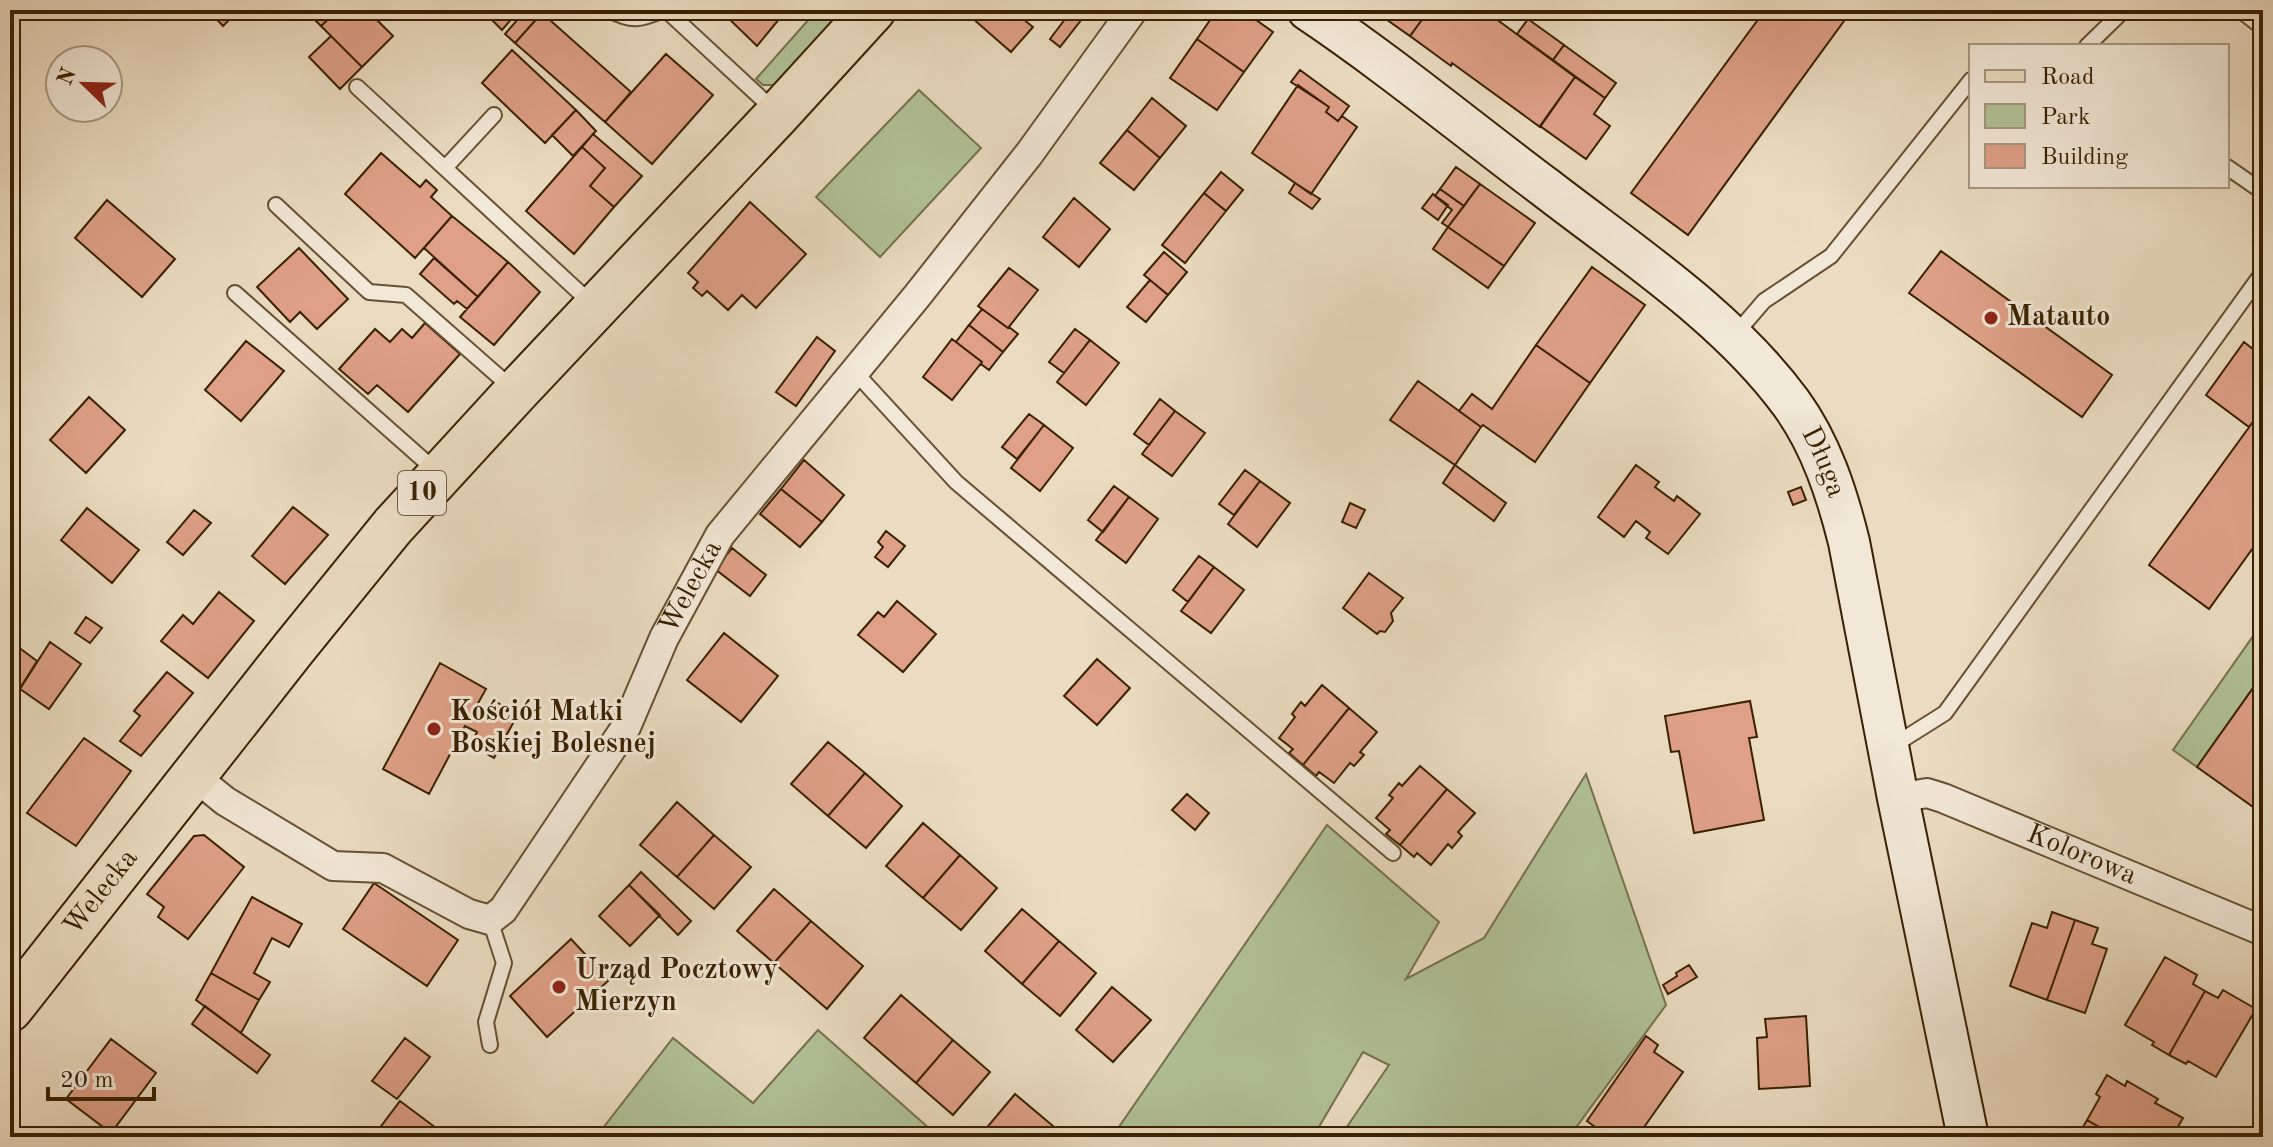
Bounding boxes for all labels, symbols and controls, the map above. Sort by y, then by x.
north arrow [44,44,124,124]
legend [1969,44,2229,188]
text: N [54,65,81,89]
text: Road [2041,66,2094,90]
text: Park [2041,106,2090,130]
text: Building [2041,146,2128,170]
place label: Matauto [2007,304,2110,332]
marker: Matauto [1982,309,2000,327]
street label: Długa [1795,423,1850,501]
road number: 10 [398,471,446,515]
street label: Welecka [655,536,728,638]
place label: Kościół Matki Boskiej Bolesnej [450,699,656,759]
marker: Kościół Matki Boskiej Bolesnej [425,720,443,738]
street label: Kolorowa [2022,820,2140,891]
street label: Welecka [59,844,144,941]
place label: Urząd Pocztowy Mierzyn [575,957,778,1017]
marker: Urząd Pocztowy Mierzyn [550,978,568,996]
scale bar [48,1051,154,1101]
text: 20 m [60,1069,114,1093]

